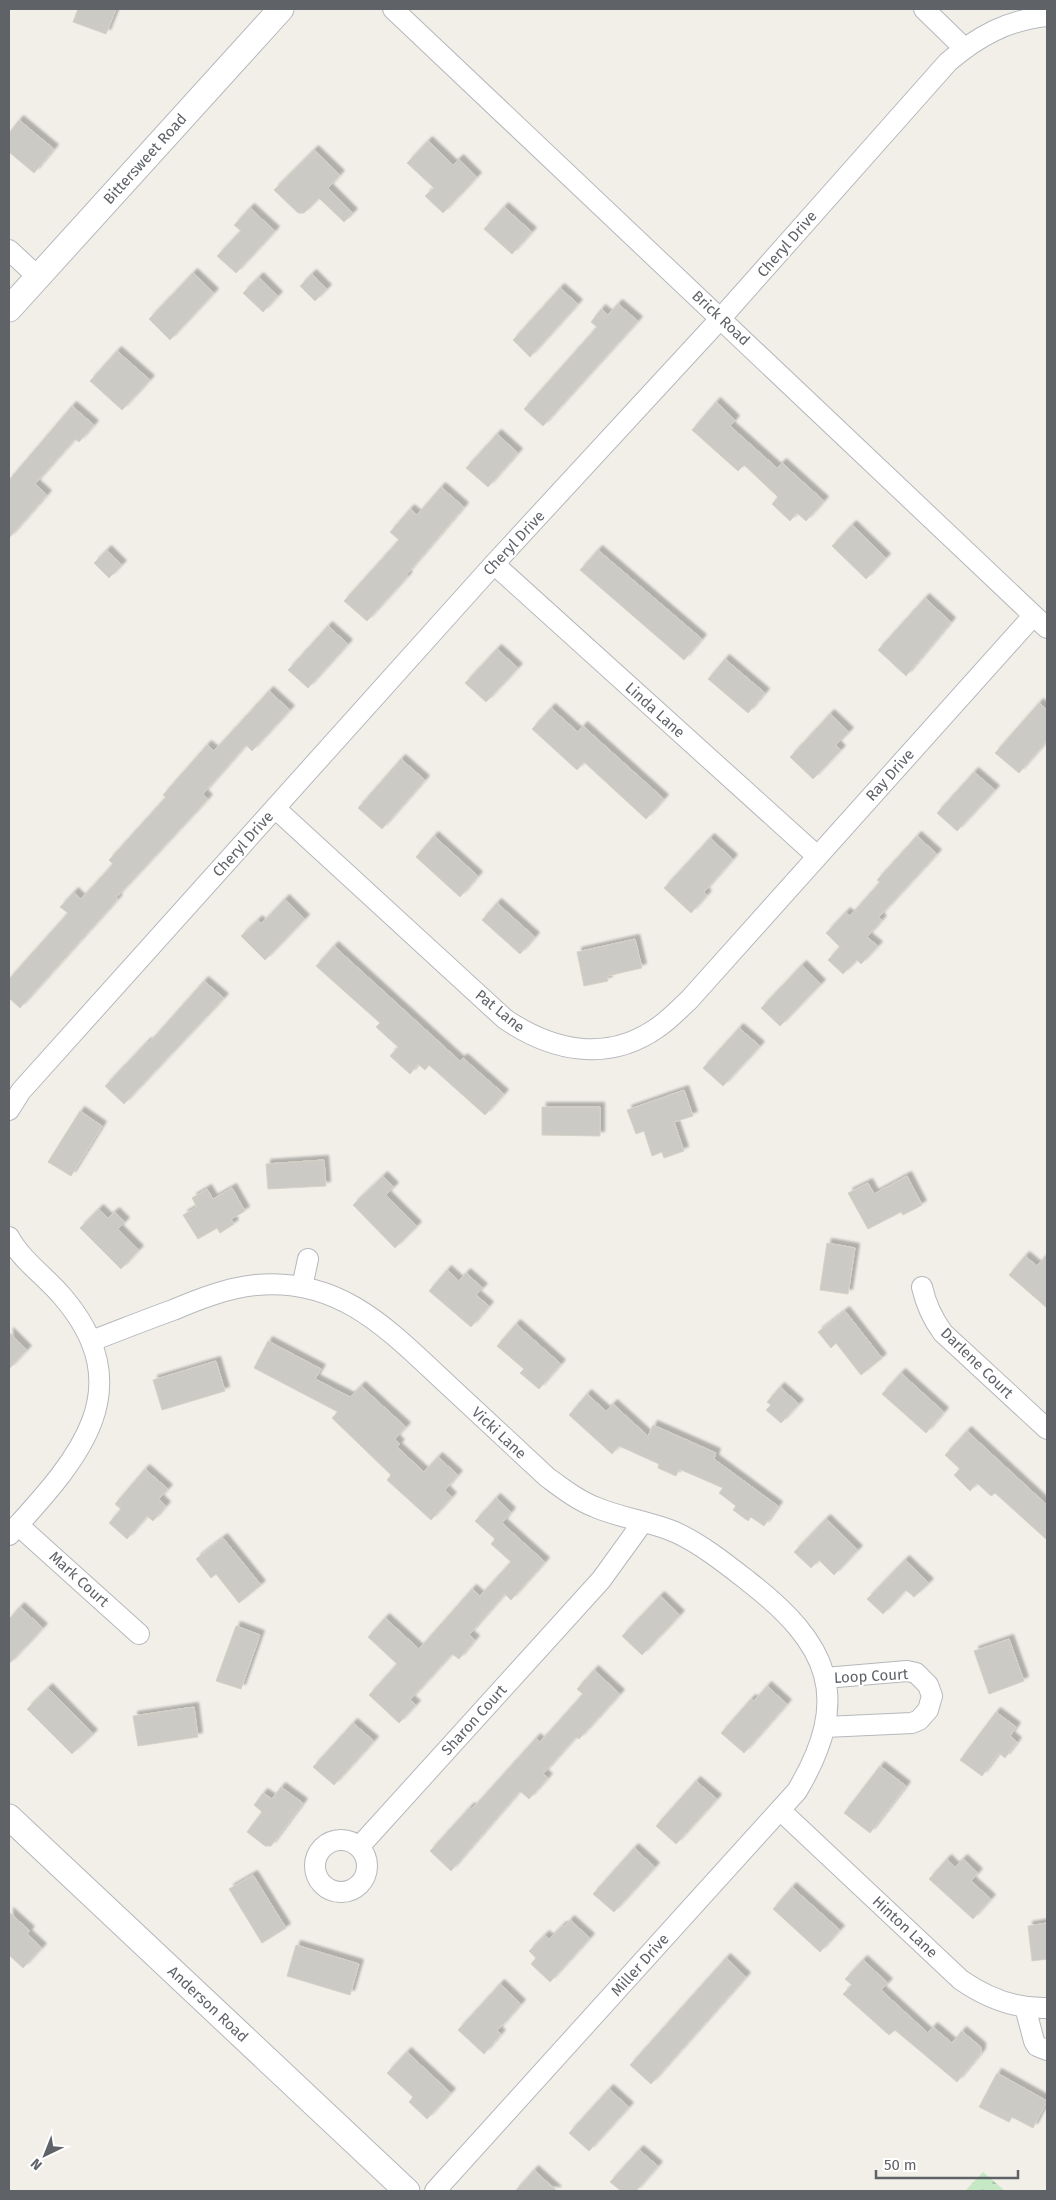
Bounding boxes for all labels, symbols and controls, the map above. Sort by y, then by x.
street label: Bittersweet Road [100,110,190,208]
street label: Cheryl Drive [753,207,821,281]
street label: Brick Road [688,287,754,349]
street label: Cheryl Drive [479,507,549,579]
street label: Linda Lane [621,679,689,741]
street label: Ray Drive [862,745,918,805]
street label: Cheryl Drive [209,808,277,880]
street label: Pat Lane [472,986,528,1036]
street label: Darlene Court [937,1324,1017,1402]
street label: Vicki Lane [468,1403,530,1463]
street label: Mark Court [45,1548,113,1611]
street label: Loop Court [833,1665,909,1687]
street label: Sharon Court [438,1681,511,1759]
street label: Hinton Lane [869,1892,941,1962]
street label: Miller Drive [607,1930,673,2000]
street label: Anderson Road [164,1962,252,2046]
north arrow [20,2130,70,2180]
scale bar [876,2148,1018,2180]
text: N [27,2155,46,2174]
text: 50 m [884,2156,917,2174]

